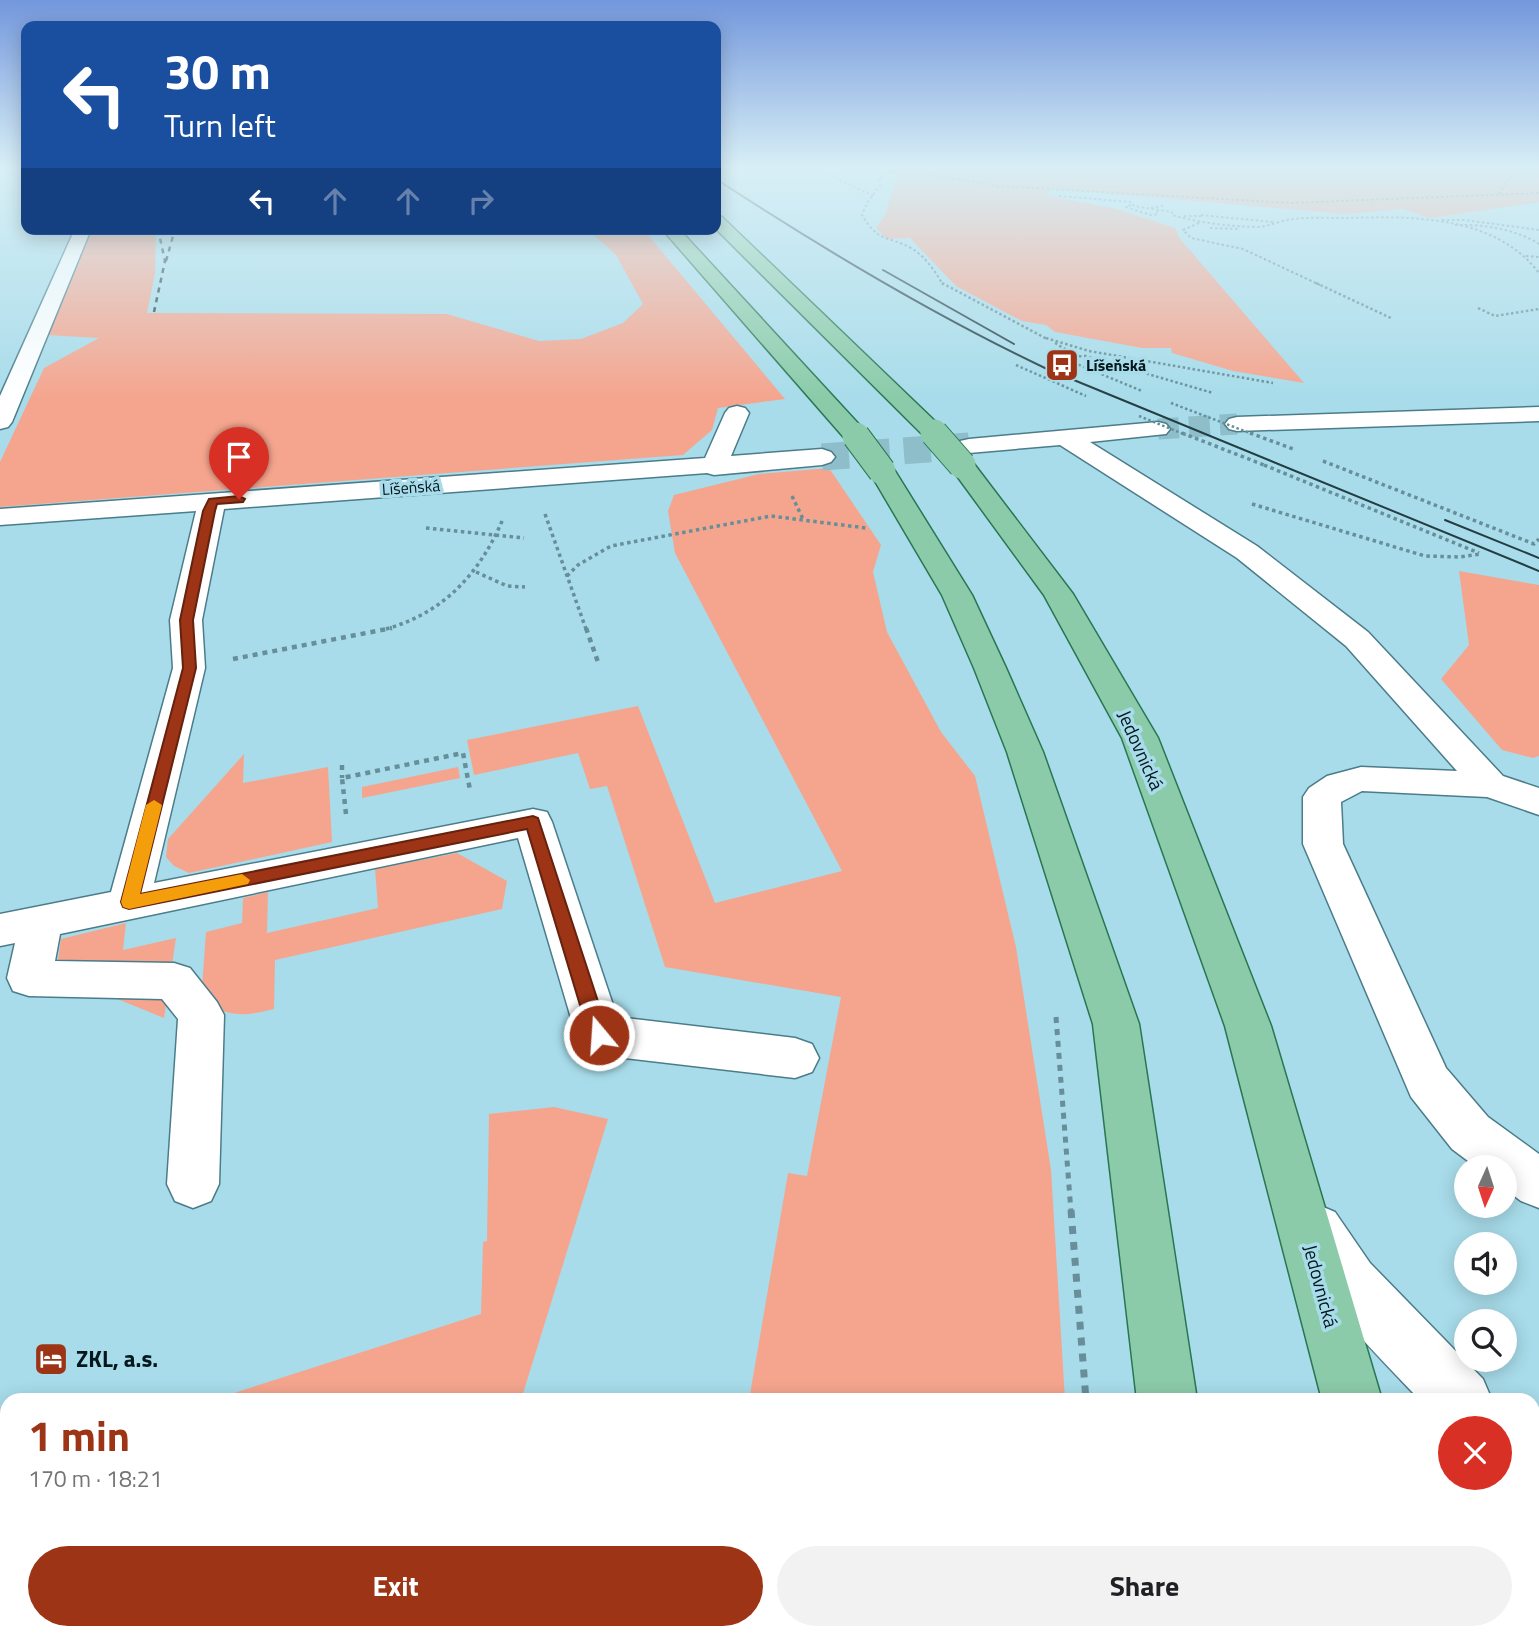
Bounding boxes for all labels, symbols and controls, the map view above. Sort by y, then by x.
text: 30 m [164,33,271,108]
icon: left [49,49,140,140]
text: Turn left [164,101,276,149]
icon: left [243,182,281,220]
icon: ahead [316,182,354,220]
icon: ahead [389,182,427,220]
icon: right [462,182,500,220]
bus stop icon: Líšeňská [1043,346,1081,384]
place label: Líšeňská [1086,353,1146,377]
pin [209,427,269,499]
icon: arrive [220,438,258,476]
street label: Líšeňská [381,473,441,501]
street label: Jedovnická [1111,705,1172,795]
position arrow [562,998,636,1072]
north arrow [1454,1155,1517,1218]
map controls [1454,1155,1517,1372]
button: sound [1454,1232,1517,1295]
street label: Jedovnická [1296,1241,1347,1331]
button: search [1454,1309,1517,1372]
hotel icon: ZKL, a.s. [32,1340,70,1378]
place label: ZKL, a.s. [76,1341,158,1376]
text: 1 min [28,1403,130,1467]
button: close [1438,1416,1512,1490]
text: 170 m · 18:21 [28,1461,163,1496]
button: Exit [28,1546,763,1626]
button: Share [777,1546,1512,1626]

